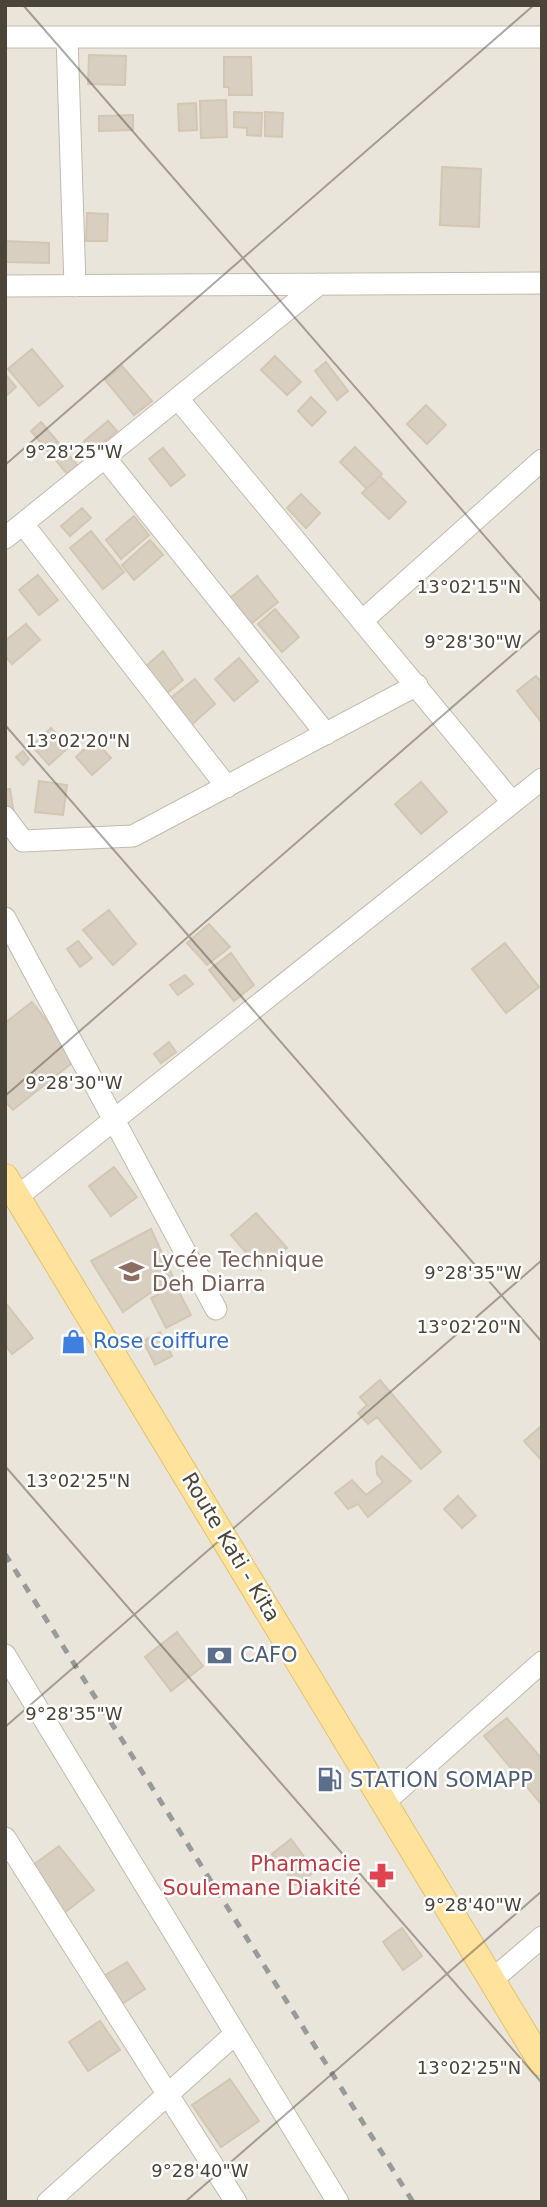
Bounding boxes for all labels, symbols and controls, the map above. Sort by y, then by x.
text: 9°28'25"W [25,441,123,462]
text: 13°02'15"N [417,576,521,597]
text: 9°28'30"W [424,631,522,652]
text: 13°02'20"N [26,730,130,751]
text: 9°28'30"W [25,1072,123,1093]
place label: Lycée Technique Deh Diarra [152,1248,324,1296]
school or university icon: Lycée Technique Deh Diarra [118,1258,146,1286]
text: 9°28'35"W [424,1262,522,1283]
text: 13°02'20"N [417,1316,521,1337]
shop icon: Rose coiffure [59,1327,87,1355]
place label: Rose coiffure [93,1329,229,1353]
street label: Route Kati - Kita [177,1468,285,1626]
text: 13°02'25"N [26,1470,130,1491]
bank icon: CAFO [206,1641,234,1669]
place label: CAFO [240,1643,298,1667]
text: 9°28'35"W [25,1703,123,1724]
fuel station icon: STATION SOMAPP [316,1766,344,1794]
place label: STATION SOMAPP [350,1768,533,1792]
place label: Pharmacie Soulemane Diakité [163,1852,361,1900]
pharmacy icon: Pharmacie Soulemane Diakité [367,1862,395,1890]
text: 9°28'40"W [424,1894,522,1915]
text: 13°02'25"N [417,2057,521,2078]
text: 9°28'40"W [151,2160,249,2181]

